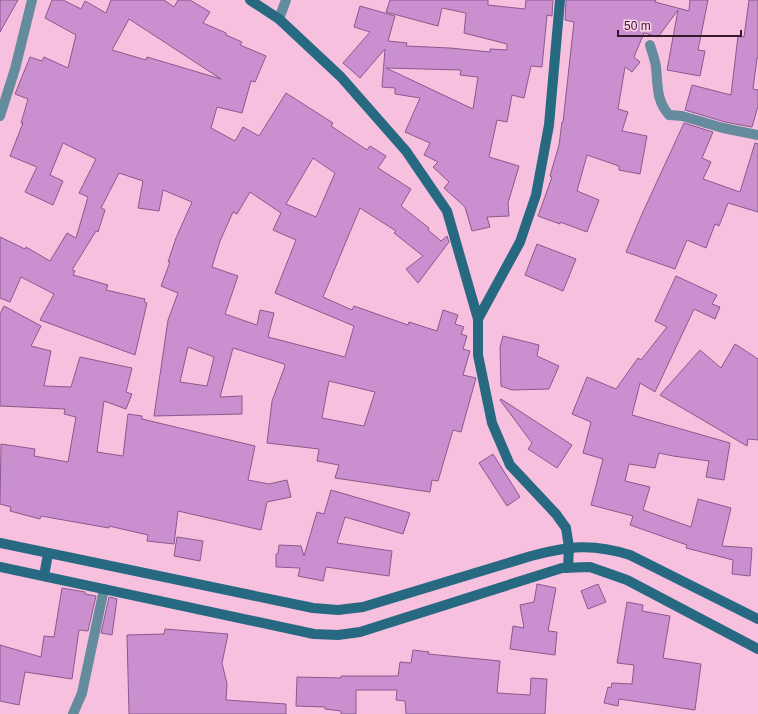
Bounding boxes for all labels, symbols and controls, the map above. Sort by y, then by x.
scale bar [618,12,741,38]
text: 50 m [624,19,651,33]

